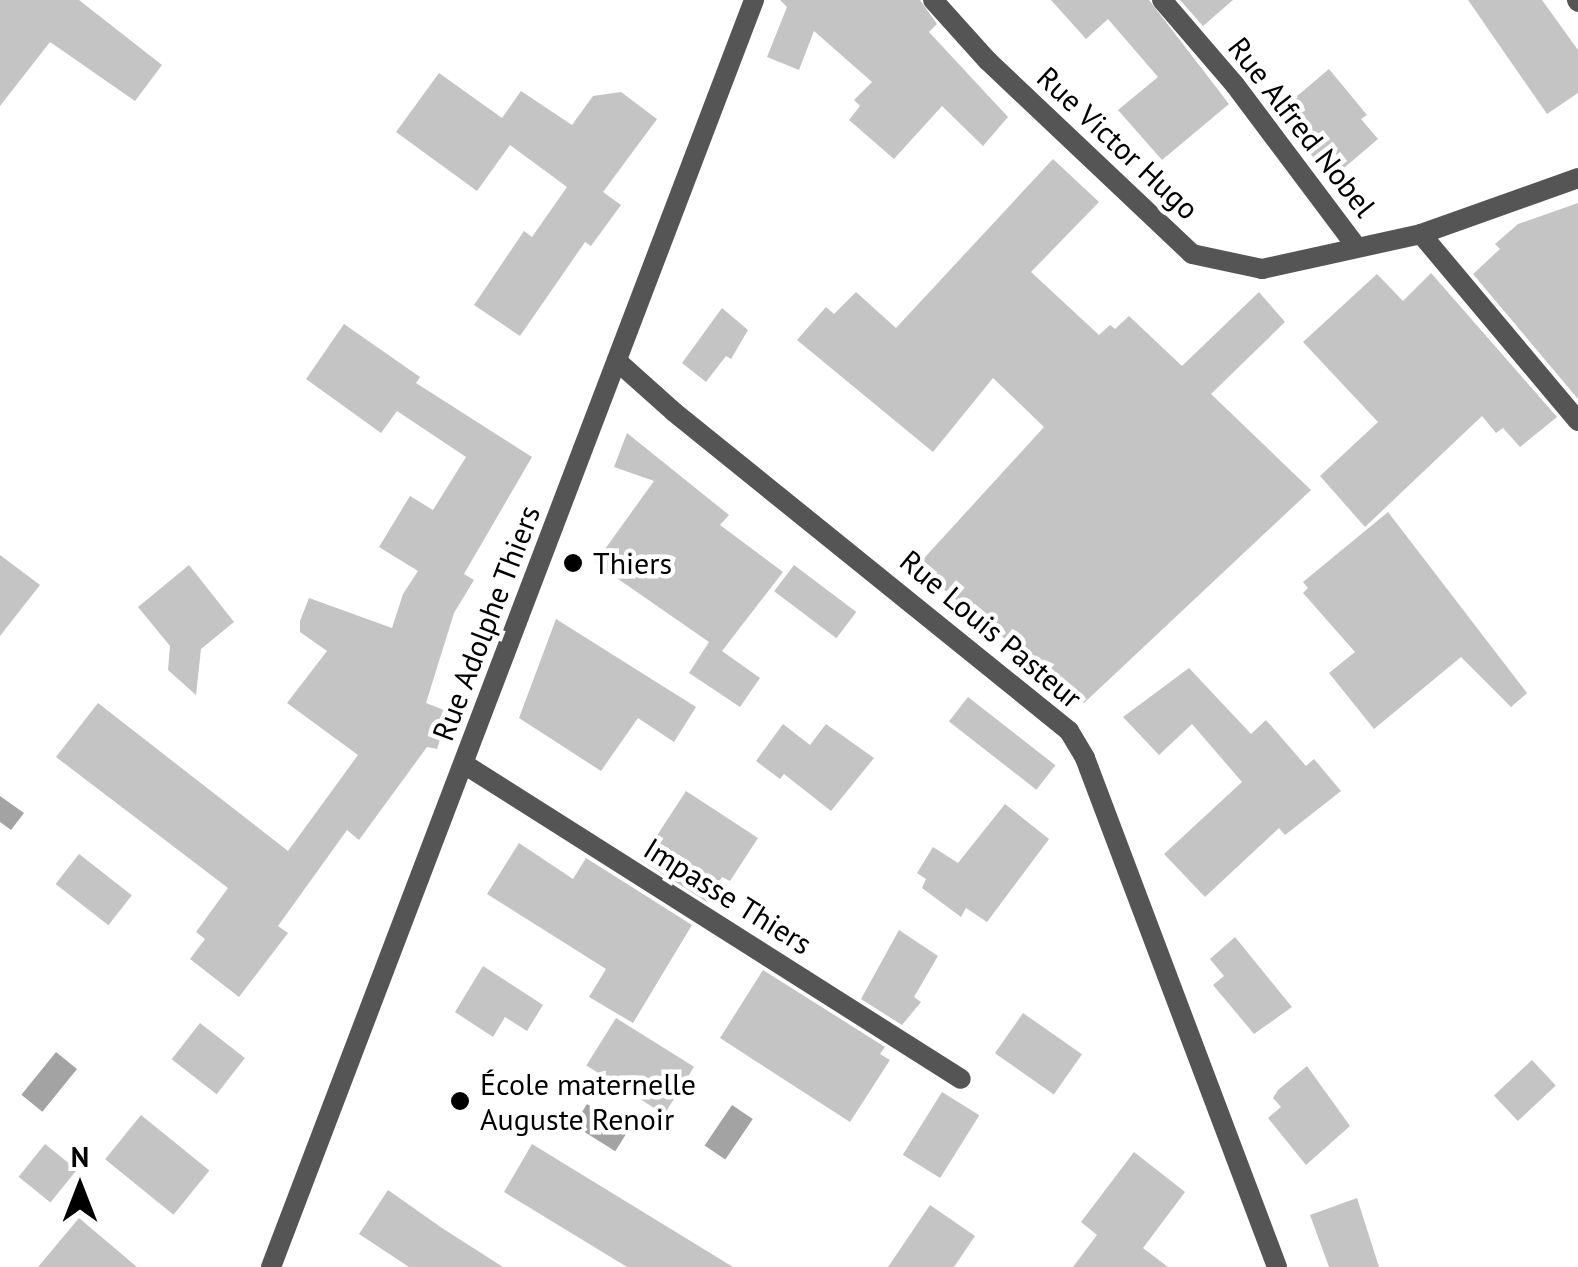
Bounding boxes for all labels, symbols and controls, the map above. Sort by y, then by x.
street label: Rue Alfred Nobel [1220,30,1384,224]
street label: Rue Victor Hugo [1030,59,1206,227]
street label: Rue Adolphe Thiers [424,500,548,746]
street label: Rue Louis Pasteur [893,542,1089,716]
place label: Thiers [593,545,672,581]
marker: Thiers [562,552,584,574]
street label: Impasse Thiers [637,830,819,962]
place label: École maternelle Auguste Renoir [480,1066,696,1136]
marker: École maternelle Auguste Renoir [449,1090,471,1112]
north arrow [30,1137,130,1237]
text: N [71,1138,89,1175]

